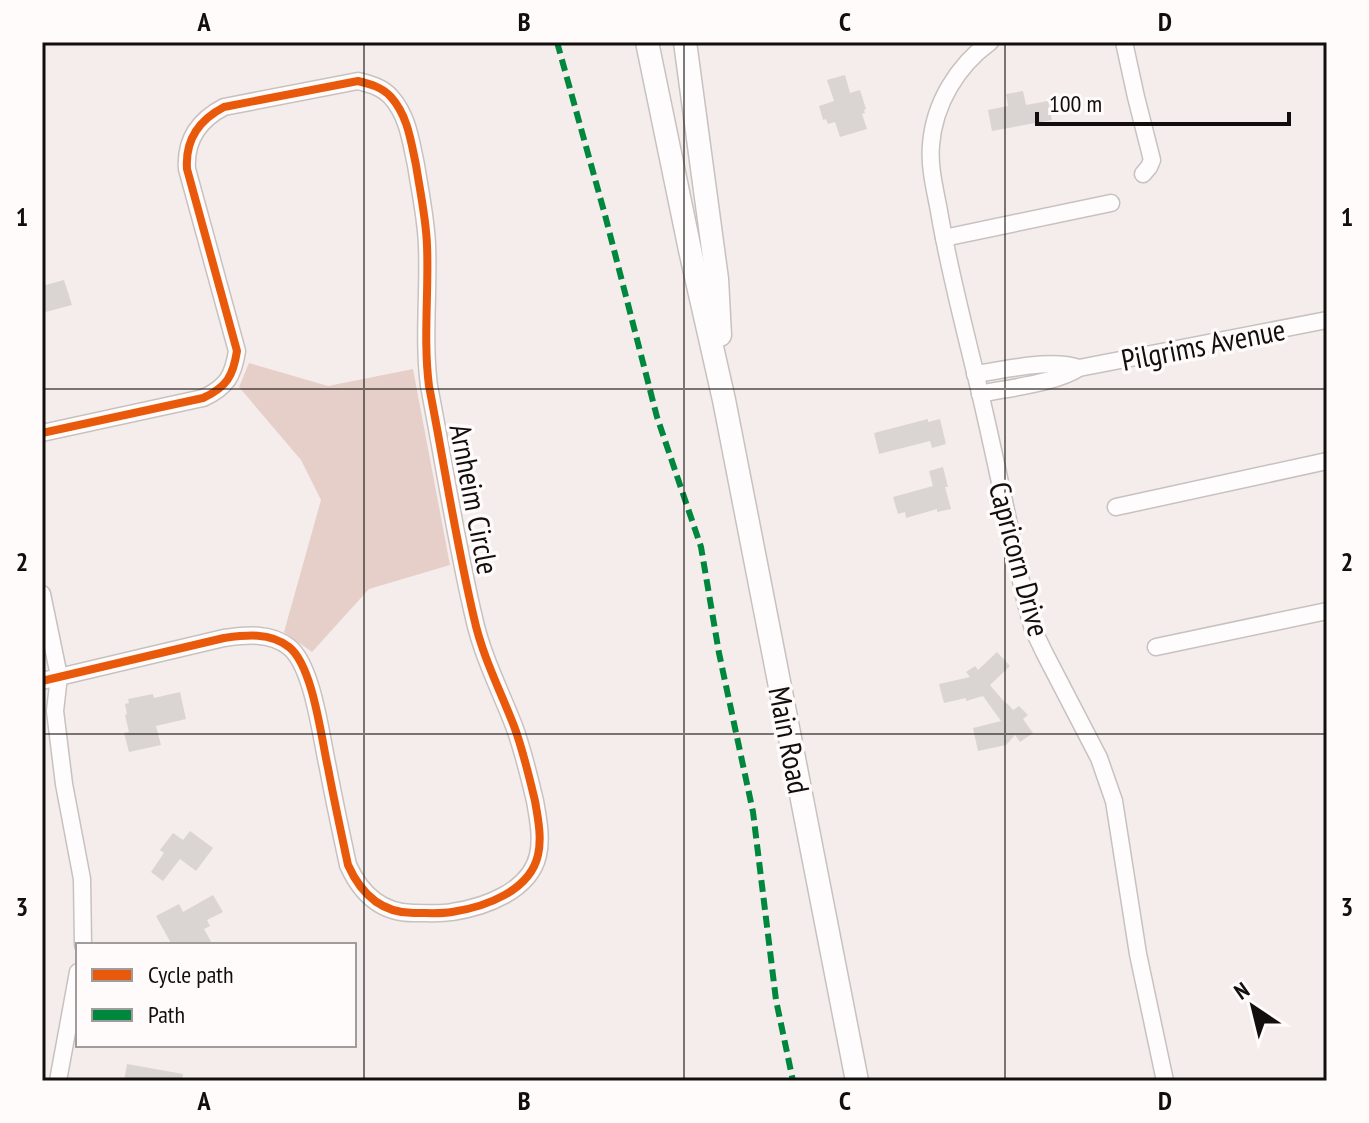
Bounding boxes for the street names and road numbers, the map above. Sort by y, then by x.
street label: Pilgrims Avenue [1118,309,1288,379]
street label: Arnheim Circle [441,421,509,577]
street label: Capricorn Drive [981,477,1059,641]
street label: Main Road [761,683,819,797]

